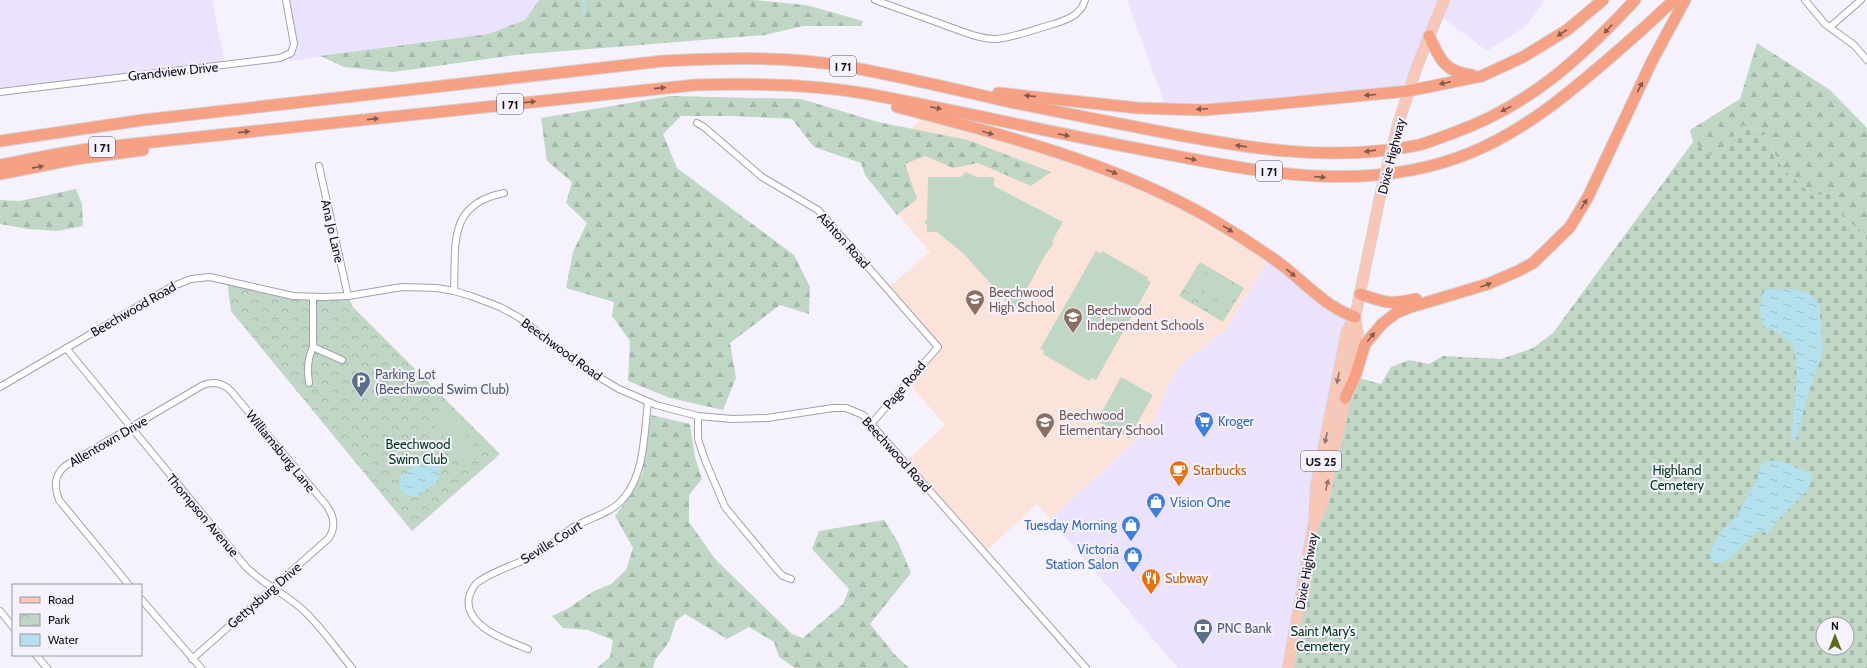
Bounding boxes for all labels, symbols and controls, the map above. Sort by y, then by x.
one-way arrow [1604,24,1613,33]
one-way arrow [1556,30,1568,37]
road number: I 71 [830,56,856,76]
street label: Grandview Drive [127,58,219,84]
one-way arrow [1439,81,1451,87]
one-way arrow [1637,81,1643,93]
one-way arrow [654,85,666,92]
one-way arrow [1364,92,1376,98]
one-way arrow [1024,93,1036,99]
road number: I 71 [497,94,523,114]
one-way arrow [524,99,537,105]
one-way arrow [930,105,942,111]
one-way arrow [1501,105,1512,112]
one-way arrow [1196,106,1208,113]
one-way arrow [367,116,379,122]
street label: Dixie Highway [1374,116,1408,196]
one-way arrow [238,129,250,136]
one-way arrow [983,130,995,136]
one-way arrow [1057,132,1070,138]
road number: I 71 [89,137,115,157]
one-way arrow [1235,143,1247,149]
one-way arrow [1364,148,1376,154]
one-way arrow [1185,156,1197,162]
road number: I 71 [1256,161,1282,181]
one-way arrow [32,163,44,169]
one-way arrow [1107,170,1119,176]
one-way arrow [1314,174,1326,180]
street label: Ana Jo Lane [318,198,348,264]
one-way arrow [1580,199,1588,209]
street label: Ashton Road [815,209,873,271]
one-way arrow [1223,226,1234,233]
one-way arrow [1286,268,1296,277]
street label: Beechwood Road [87,278,179,340]
one-way arrow [1480,281,1492,287]
place label: Beechwood High School [989,284,1055,315]
school or university icon: Beechwood High School [964,288,986,316]
place label: Beechwood Independent Schools [1087,302,1205,333]
school or university icon: Beechwood Independent Schools [1062,306,1084,334]
street label: Beechwood Road [518,314,606,384]
one-way arrow [1367,332,1376,342]
street label: Page Road [879,358,929,412]
place label: Parking Lot (Beechwood Swim Club) [375,366,509,397]
parking icon: Parking Lot (Beechwood Swim Club) [350,370,372,398]
one-way arrow [1334,372,1340,384]
street label: Williamsburg Lane [243,407,319,496]
place label: Beechwood Elementary School [1059,407,1163,438]
supermarket icon: Kroger [1193,410,1215,438]
school or university icon: Beechwood Elementary School [1034,411,1056,439]
street label: Allentown Drive [66,412,150,470]
street label: Beechwood Road [859,413,935,495]
place label: Kroger [1218,413,1255,429]
one-way arrow [1322,432,1328,444]
park label: Beechwood Swim Club [386,436,450,467]
road number: US 25 [1301,451,1341,471]
cafe icon: Starbucks [1168,459,1190,487]
place label: Starbucks [1193,462,1247,478]
park label: Highland Cemetery [1650,462,1705,493]
street label: Thompson Avenue [164,470,243,560]
one-way arrow [1324,479,1330,491]
shop icon: Vision One [1145,491,1167,519]
place label: Vision One [1170,494,1231,510]
shop icon: Tuesday Morning [1120,514,1142,542]
street label: Seville Court [517,517,585,567]
place label: Tuesday Morning [1024,517,1118,533]
street label: Dixie Highway [1291,531,1321,611]
place label: Victoria Station Salon [1045,541,1120,572]
shop icon: Victoria Station Salon [1122,545,1144,573]
street label: Gettysburg Drive [224,558,304,631]
restaurant icon: Subway [1140,567,1162,595]
place label: Subway [1165,570,1209,586]
legend [12,584,142,656]
text: Road [48,592,74,607]
text: Park [48,612,70,627]
north arrow [1815,616,1855,656]
bank icon: PNC Bank [1192,617,1214,645]
text: N [1831,619,1839,633]
place label: PNC Bank [1217,620,1272,636]
park label: Saint Mary’s Cemetery [1291,623,1356,654]
text: Water [48,632,79,647]

